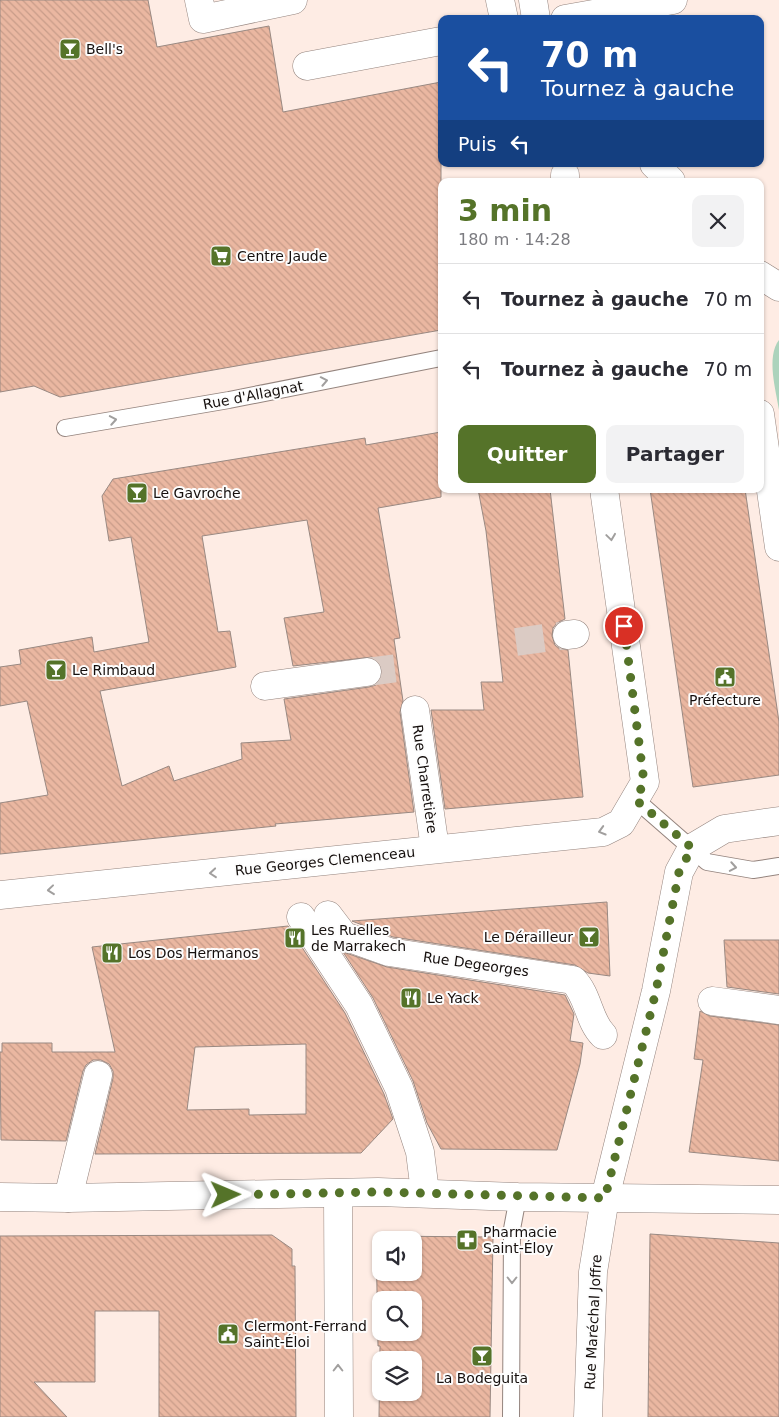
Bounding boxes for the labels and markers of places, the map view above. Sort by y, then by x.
bar icon: Bell's [58,37,82,61]
place label: Bell's [86,41,123,57]
supermarket icon: Centre Jaude [209,244,233,268]
place label: Centre Jaude [237,248,327,264]
bar icon: Le Gavroche [125,481,149,505]
place label: Le Gavroche [153,485,241,501]
pin [603,605,645,647]
bar icon: Le Rimbaud [44,658,68,682]
place label: Le Rimbaud [72,662,155,678]
public building icon: Préfecture [713,665,737,689]
place label: Préfecture [689,692,761,708]
place label: Les Ruelles de Marrakech [311,922,406,954]
bar icon: Le Dérailleur [577,925,601,949]
restaurant icon: Les Ruelles de Marrakech [283,926,307,950]
place label: Le Dérailleur [484,929,573,945]
restaurant icon: Los Dos Hermanos [100,941,124,965]
place label: Los Dos Hermanos [128,945,259,961]
restaurant icon: Le Yack [399,986,423,1010]
place label: Le Yack [427,990,480,1006]
place label: Pharmacie Saint-Éloy [483,1224,557,1256]
pharmacy icon: Pharmacie Saint-Éloy [455,1228,479,1252]
place label: Clermont-Ferrand Saint-Éloi [244,1318,367,1350]
public building icon: Clermont-Ferrand Saint-Éloi [216,1322,240,1346]
bar icon: La Bodeguita [470,1344,494,1368]
place label: La Bodeguita [436,1370,528,1386]

